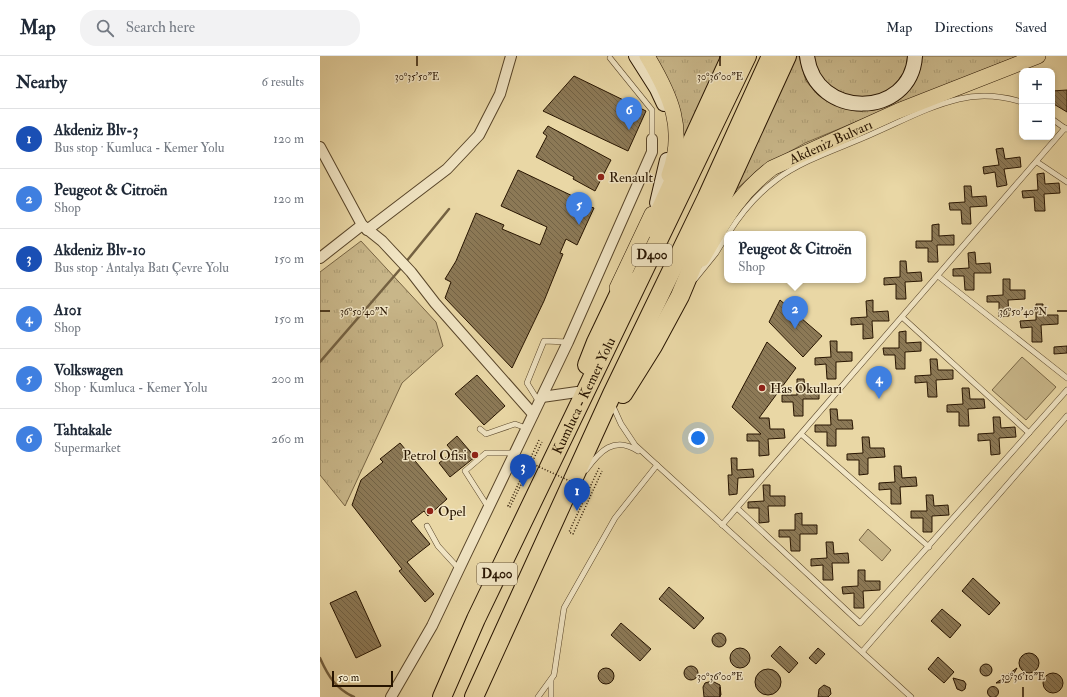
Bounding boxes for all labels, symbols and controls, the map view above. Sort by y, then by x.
search box [80,10,360,46]
text: Map [20,16,56,40]
icon: search [94,17,116,39]
text: Search here [126,18,195,37]
text: Map [886,19,912,36]
text: Directions [934,19,993,36]
text: Saved [1015,19,1047,36]
map controls [1019,68,1055,140]
button: + [1019,68,1055,104]
text: 30°35'50"E [395,71,439,83]
text: 30°36'00"E [697,71,743,83]
text: Nearby [16,72,67,93]
text: 6 results [261,74,304,90]
pin: 6 [616,97,642,130]
button: − [1019,104,1055,140]
street label: Akdeniz Bulvarı [785,115,875,168]
text: Akdeniz Blv-3 [54,121,138,140]
text: 1 [27,131,31,147]
text: 120 m [273,131,304,147]
text: Bus stop · Kumluca - Kemer Yolu [54,140,224,156]
place label: Renault [609,169,653,186]
marker: Renault [596,172,606,182]
text: Peugeot & Citroën [54,181,167,200]
text: 2 [26,191,32,207]
text: 120 m [273,191,304,207]
pin: 5 [566,192,592,225]
text: Shop [54,200,81,216]
popup [724,231,866,283]
text: Peugeot & Citroën [738,240,852,259]
text: Akdeniz Blv-10 [54,241,146,260]
road number: D400 [632,244,672,266]
text: 3 [27,251,32,267]
text: 150 m [274,251,304,267]
text: Shop [738,259,765,275]
text: Bus stop · Antalya Batı Çevre Yolu [54,260,229,276]
pin: 2 [782,296,808,329]
text: A101 [54,301,82,320]
text: 36°50'40"N [340,306,388,318]
text: 36°50'40"N [999,306,1047,318]
text: 4 [25,311,33,327]
text: 150 m [274,311,304,327]
text: Shop [54,320,81,336]
street label: Kumluca - Kemer Yolu [548,334,619,457]
text: Volkswagen [54,361,123,380]
pin: 4 [866,366,892,399]
text: 5 [26,371,32,387]
text: 200 m [271,371,304,387]
text: Shop · Kumluca - Kemer Yolu [54,380,207,396]
place label: Has Okulları [770,380,842,397]
marker: Has Okulları [757,383,767,393]
text: Tahtakale [54,421,112,440]
your location [688,428,708,448]
text: 6 [26,431,32,447]
text: 260 m [271,431,304,447]
text: Supermarket [54,440,121,456]
place label: Petrol Ofisi [403,447,467,464]
marker: Petrol Ofisi [470,450,480,460]
pin: 3 [510,454,536,487]
pin: 1 [564,478,590,511]
place label: Opel [438,503,466,521]
marker: Opel [425,506,435,516]
road number: D400 [477,563,517,585]
scale bar [332,669,393,688]
text: 50 m [338,671,359,684]
text: 30°36'00"E [697,671,743,683]
text: 30°36'10"E [1001,671,1045,683]

